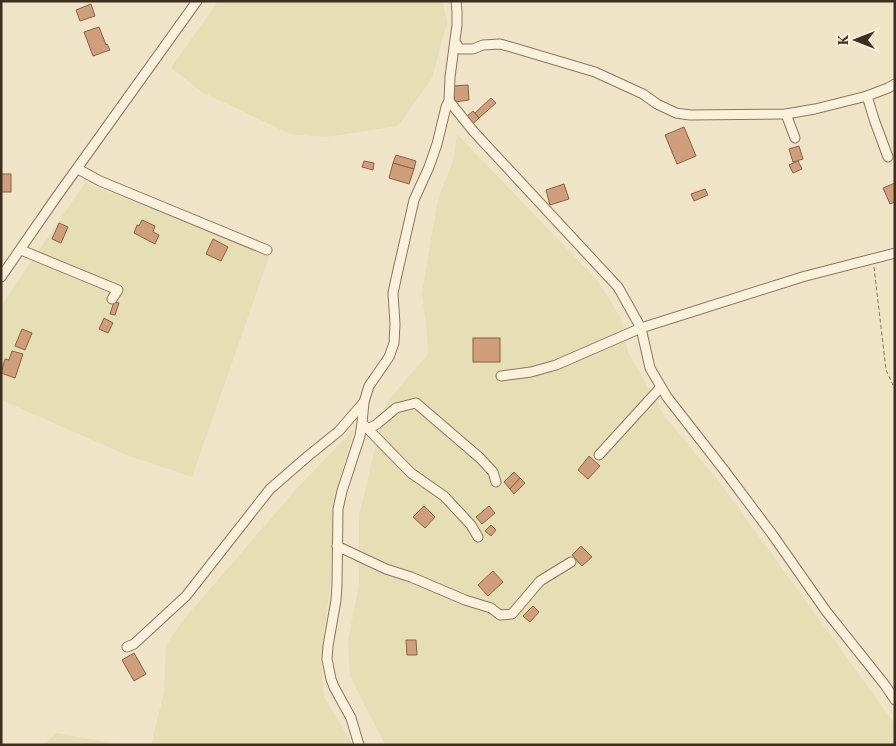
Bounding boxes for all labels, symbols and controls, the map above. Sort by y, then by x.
north arrow [831,15,881,65]
text: K [833,34,854,45]

